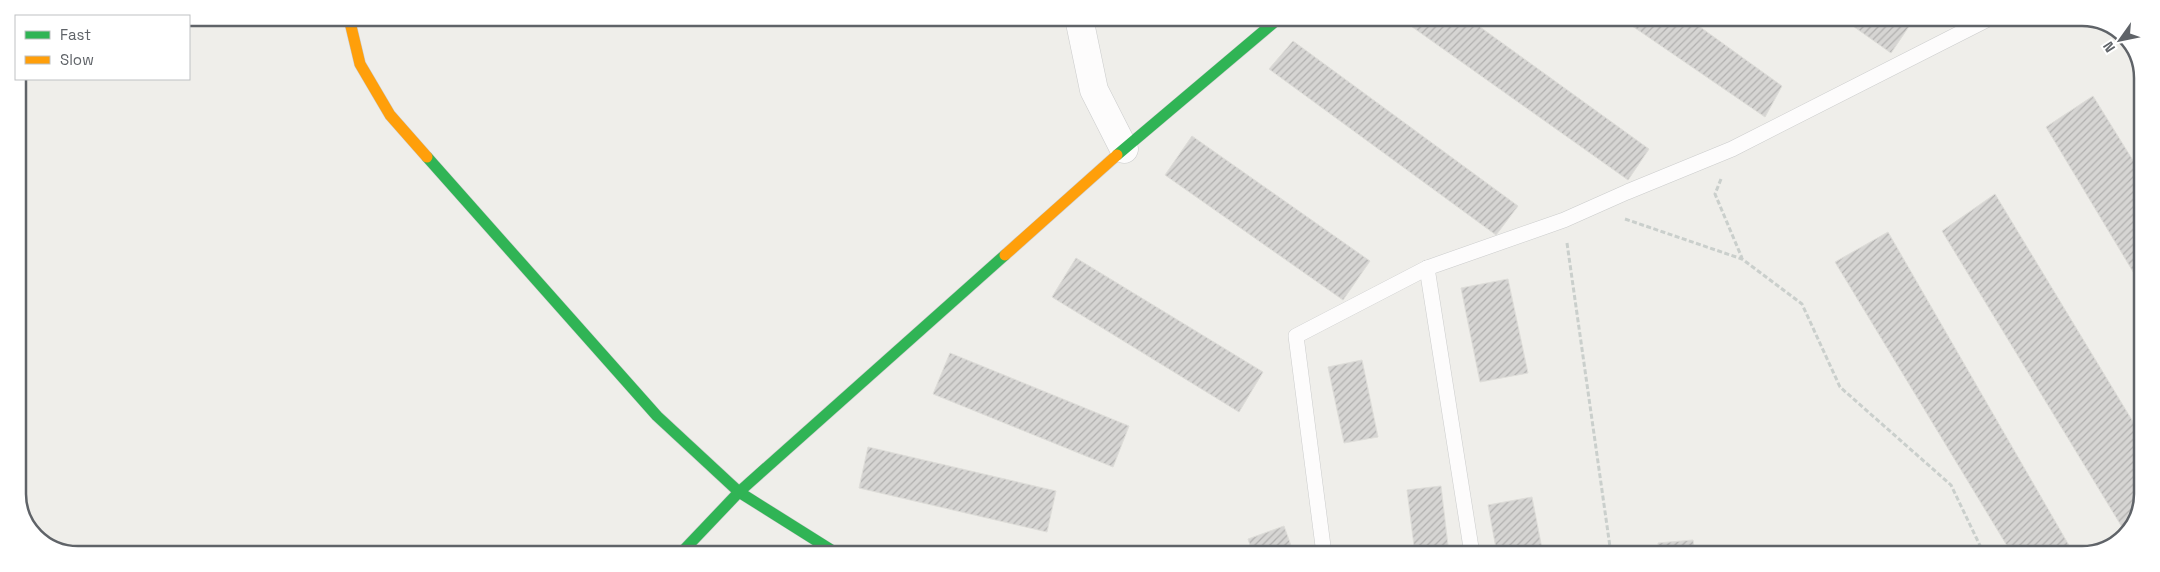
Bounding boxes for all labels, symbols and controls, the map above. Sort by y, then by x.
legend [15,15,190,80]
north arrow [2095,15,2145,65]
text: Fast [60,25,91,44]
text: N [2099,38,2119,56]
text: Slow [60,50,94,69]

